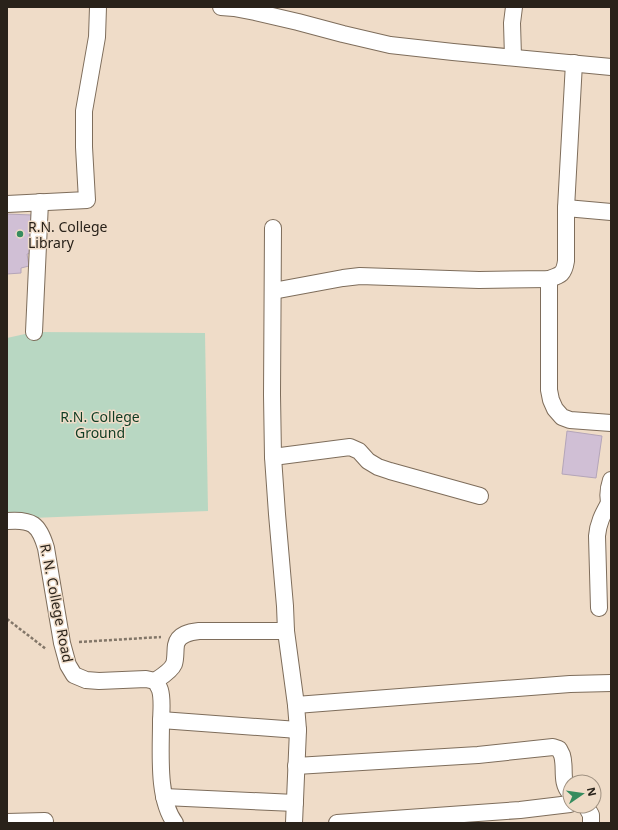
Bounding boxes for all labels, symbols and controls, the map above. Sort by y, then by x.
place label: R.N. College Library [28,217,108,252]
marker: R.N. College Library [15,229,25,239]
park label: R.N. College Ground [60,407,140,442]
street label: R. N. College Road [36,542,78,664]
north arrow [562,774,602,814]
text: N [584,786,601,798]

